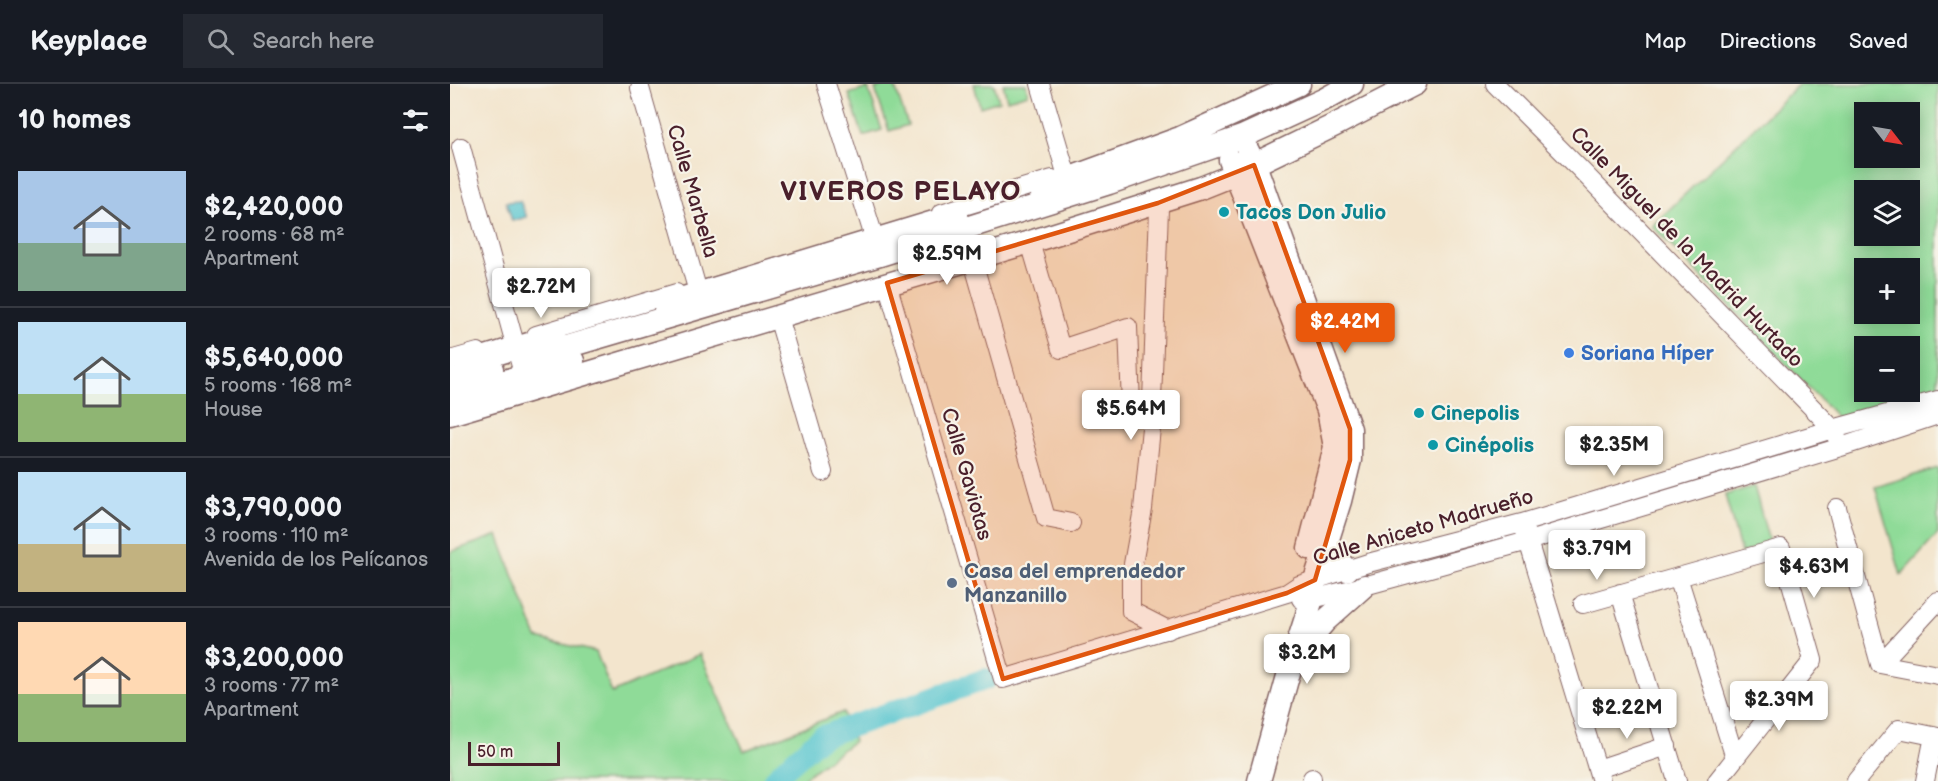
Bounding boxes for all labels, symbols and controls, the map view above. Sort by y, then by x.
search box [183,14,603,68]
text: Keyplace [30,25,147,58]
icon: search [204,25,237,58]
text: Search here [252,28,374,55]
text: Map [1644,29,1687,54]
text: Directions [1720,29,1816,54]
text: Saved [1849,29,1908,54]
north arrow [1854,102,1920,168]
map controls [1854,102,1920,402]
icon: filters [399,104,432,137]
text: 10 homes [18,105,131,136]
street label: Calle Marbella [662,122,723,260]
street label: Calle Miguel de la Madrid Hurtado [1565,122,1809,373]
district label: VIVEROS PELAYO [780,176,1022,208]
button: layers [1854,180,1920,246]
text: $2,420,000 [204,192,343,223]
icon: home [66,195,138,267]
place label: Tacos Don Julio [1236,200,1386,225]
marker: Tacos Don Julio [1217,205,1231,219]
text: 2 rooms · 68 m² [204,223,345,247]
pin: $2.59M [898,235,996,286]
text: $2.59M [912,242,982,266]
text: Apartment [204,247,299,271]
button: + [1854,258,1920,324]
pin: $2.72M [492,268,590,319]
text: $2.72M [506,275,576,299]
pin: $2.42M [1296,303,1394,354]
text: $2.42M [1310,310,1380,334]
button: − [1854,336,1920,402]
place label: Soriana Híper [1581,341,1715,366]
text: $5,640,000 [204,343,344,374]
icon: home [66,346,138,418]
marker: Soriana Híper [1562,346,1576,360]
text: 5 rooms · 168 m² [204,374,352,398]
pin: $5.64M [1082,390,1180,441]
text: $5.64M [1096,397,1166,421]
text: House [204,398,263,422]
place label: Cinepolis [1431,401,1520,426]
street label: Calle Gaviotas [936,405,997,543]
marker: Cinepolis [1412,406,1426,420]
pin: $2.35M [1565,426,1663,477]
place label: Cinépolis [1445,433,1534,458]
text: $2.35M [1579,433,1649,457]
marker: Cinépolis [1426,438,1440,452]
street label: Calle Aniceto Madrueño [1310,484,1536,571]
text: $3,790,000 [204,493,342,524]
icon: home [66,496,138,568]
text: 3 rooms · 110 m² [204,524,349,548]
pin: $3.79M [1548,530,1646,581]
text: $3.79M [1562,537,1632,561]
text: Avenida de los Pelícanos [204,548,428,572]
pin: $4.63M [1765,548,1863,599]
text: $4.63M [1779,555,1849,579]
place label: Casa del emprendedor Manzanillo [964,559,1186,608]
marker: Casa del emprendedor Manzanillo [945,576,959,590]
pin: $3.2M [1265,634,1349,685]
text: $3.2M [1278,641,1336,665]
text: $3,200,000 [204,643,344,674]
icon: home [66,646,138,718]
text: 3 rooms · 77 m² [204,674,339,698]
pin: $2.39M [1730,681,1828,732]
text: $2.39M [1744,688,1814,712]
pin: $2.22M [1578,689,1676,740]
text: $2.22M [1592,696,1662,720]
text: Apartment [204,698,299,722]
scale bar [468,739,560,766]
text: 50 m [477,743,513,762]

